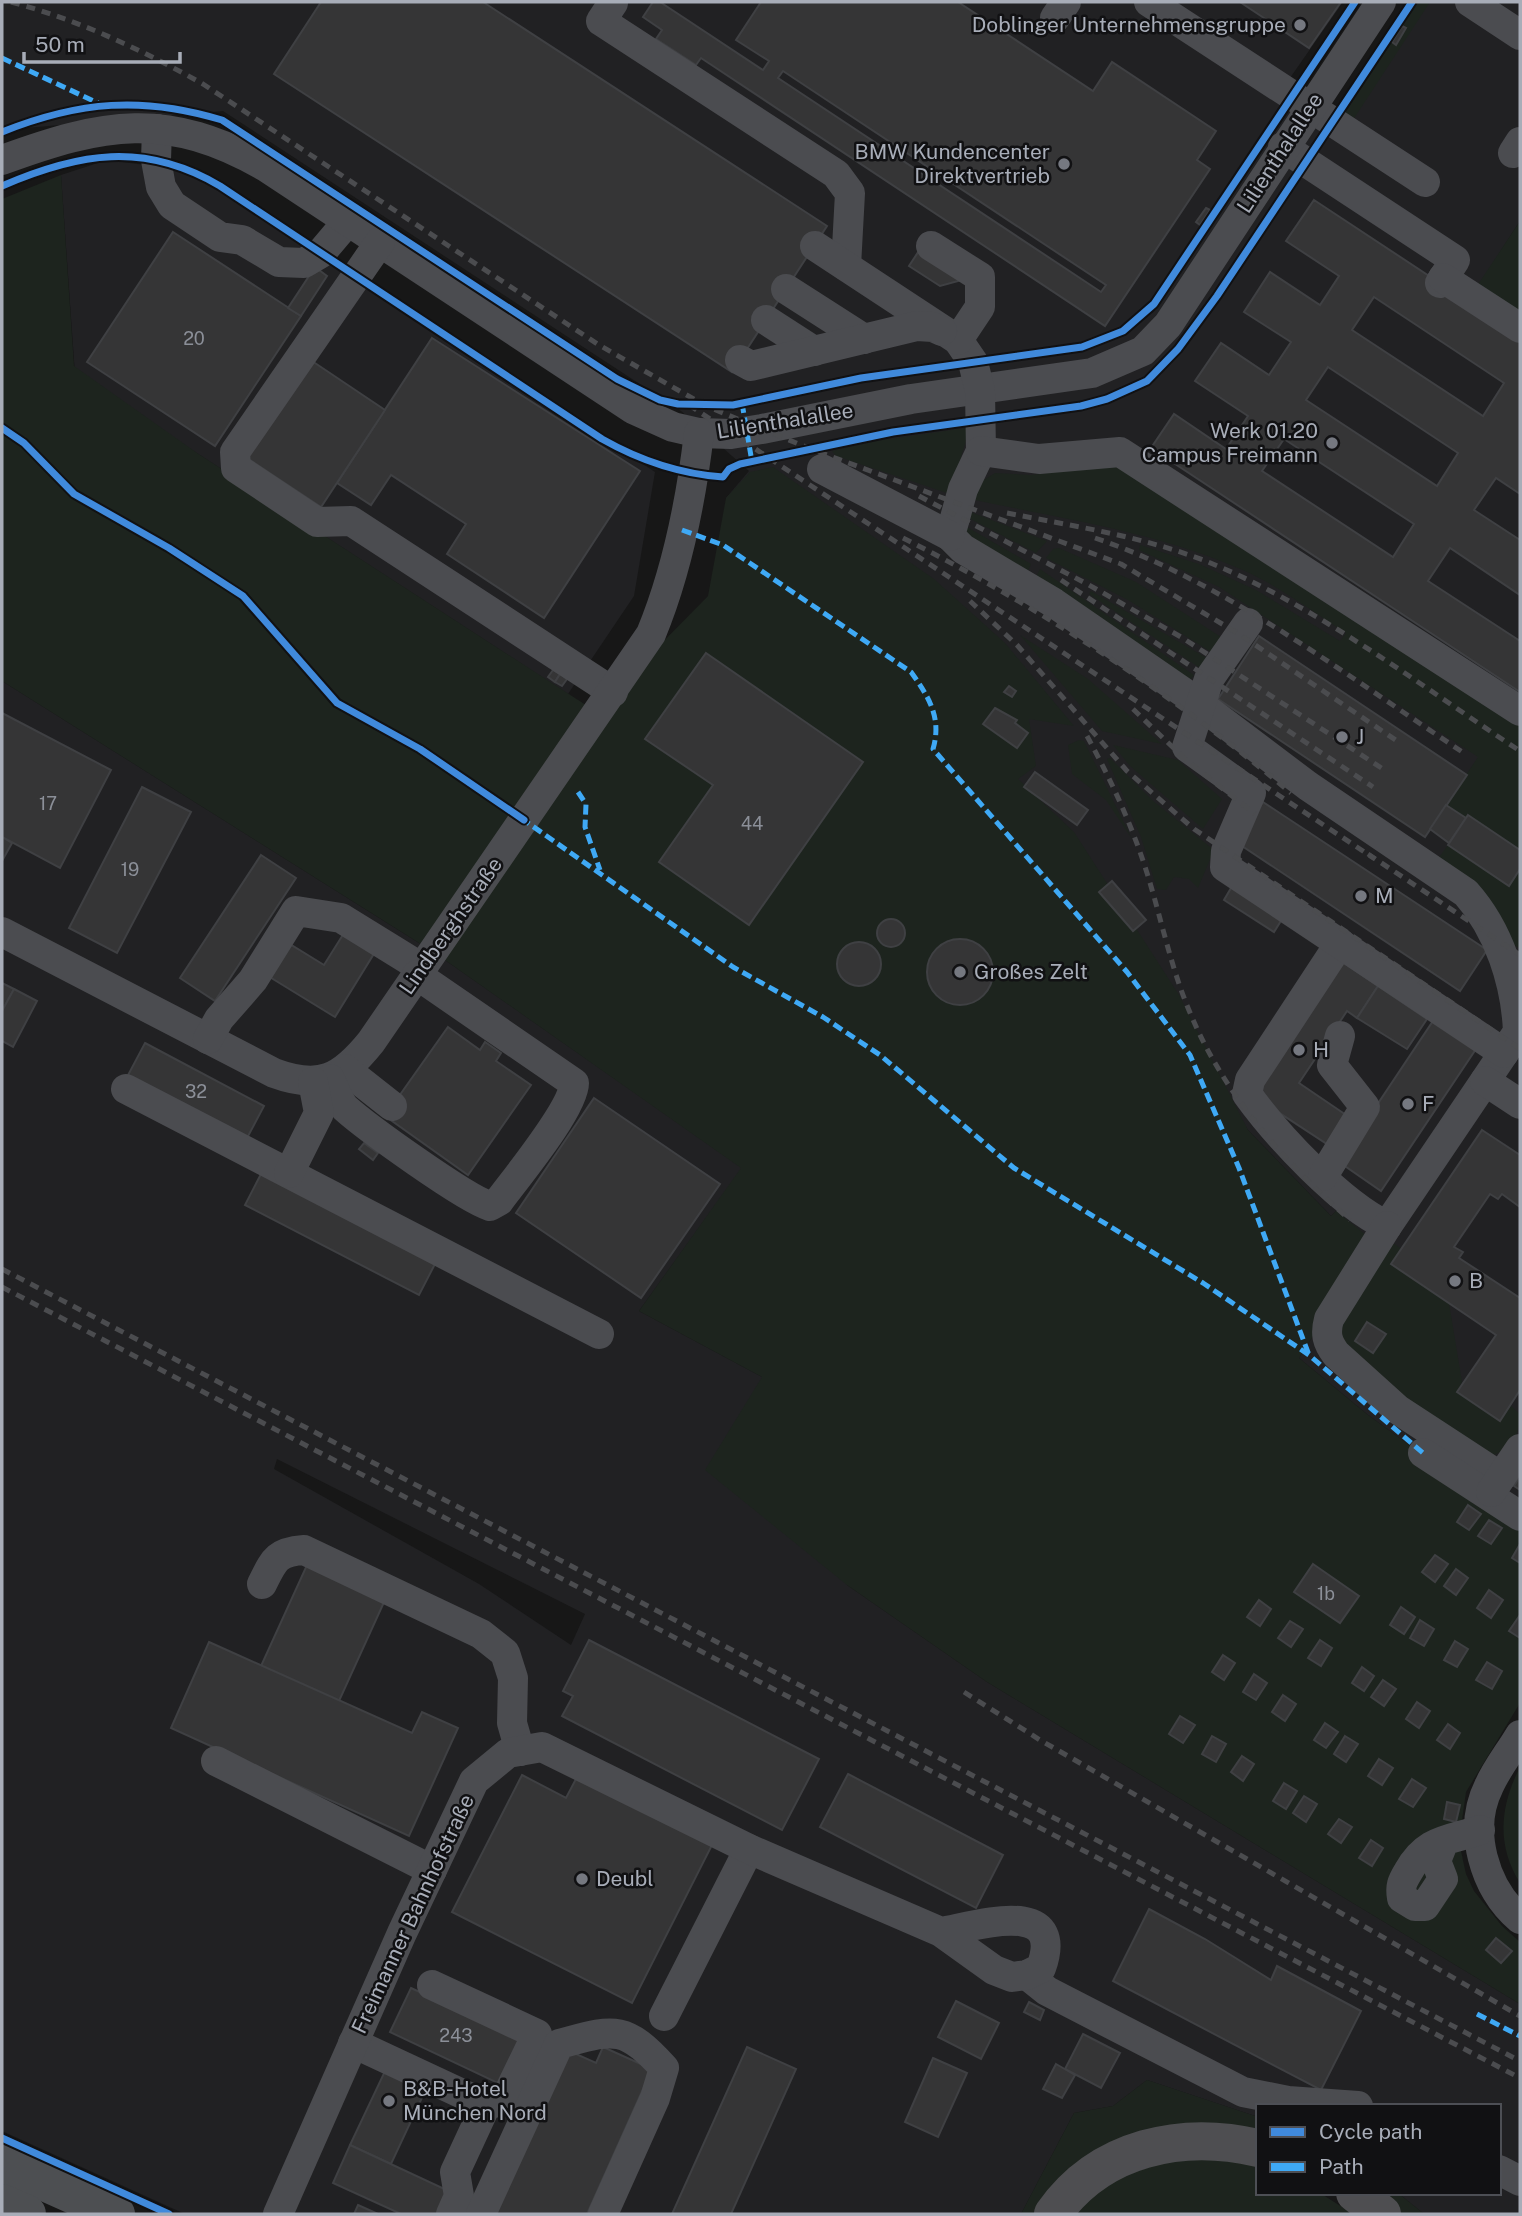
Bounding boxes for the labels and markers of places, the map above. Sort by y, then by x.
place label: Doblinger Unternehmensgruppe [972,12,1286,37]
marker: Doblinger Unternehmensgruppe [1292,17,1308,33]
place label: BMW Kundencenter Direktvertrieb [854,139,1050,188]
marker: BMW Kundencenter Direktvertrieb [1056,156,1072,172]
place label: Werk 01.20 Campus Freimann [1142,418,1318,467]
marker: Werk 01.20 Campus Freimann [1324,435,1340,451]
place label: J [1356,724,1364,749]
marker: J [1334,729,1350,745]
place label: M [1375,883,1394,908]
marker: M [1353,888,1369,904]
place label: Großes Zelt [974,959,1088,984]
marker: Großes Zelt [952,964,968,980]
place label: H [1313,1037,1329,1062]
marker: H [1291,1042,1307,1058]
place label: F [1422,1091,1434,1116]
marker: F [1400,1096,1416,1112]
place label: B [1469,1268,1483,1293]
marker: B [1447,1273,1463,1289]
place label: Deubl [596,1866,654,1891]
marker: Deubl [574,1871,590,1887]
place label: B&B-Hotel München Nord [403,2076,547,2125]
marker: B&B-Hotel München Nord [381,2093,397,2109]

